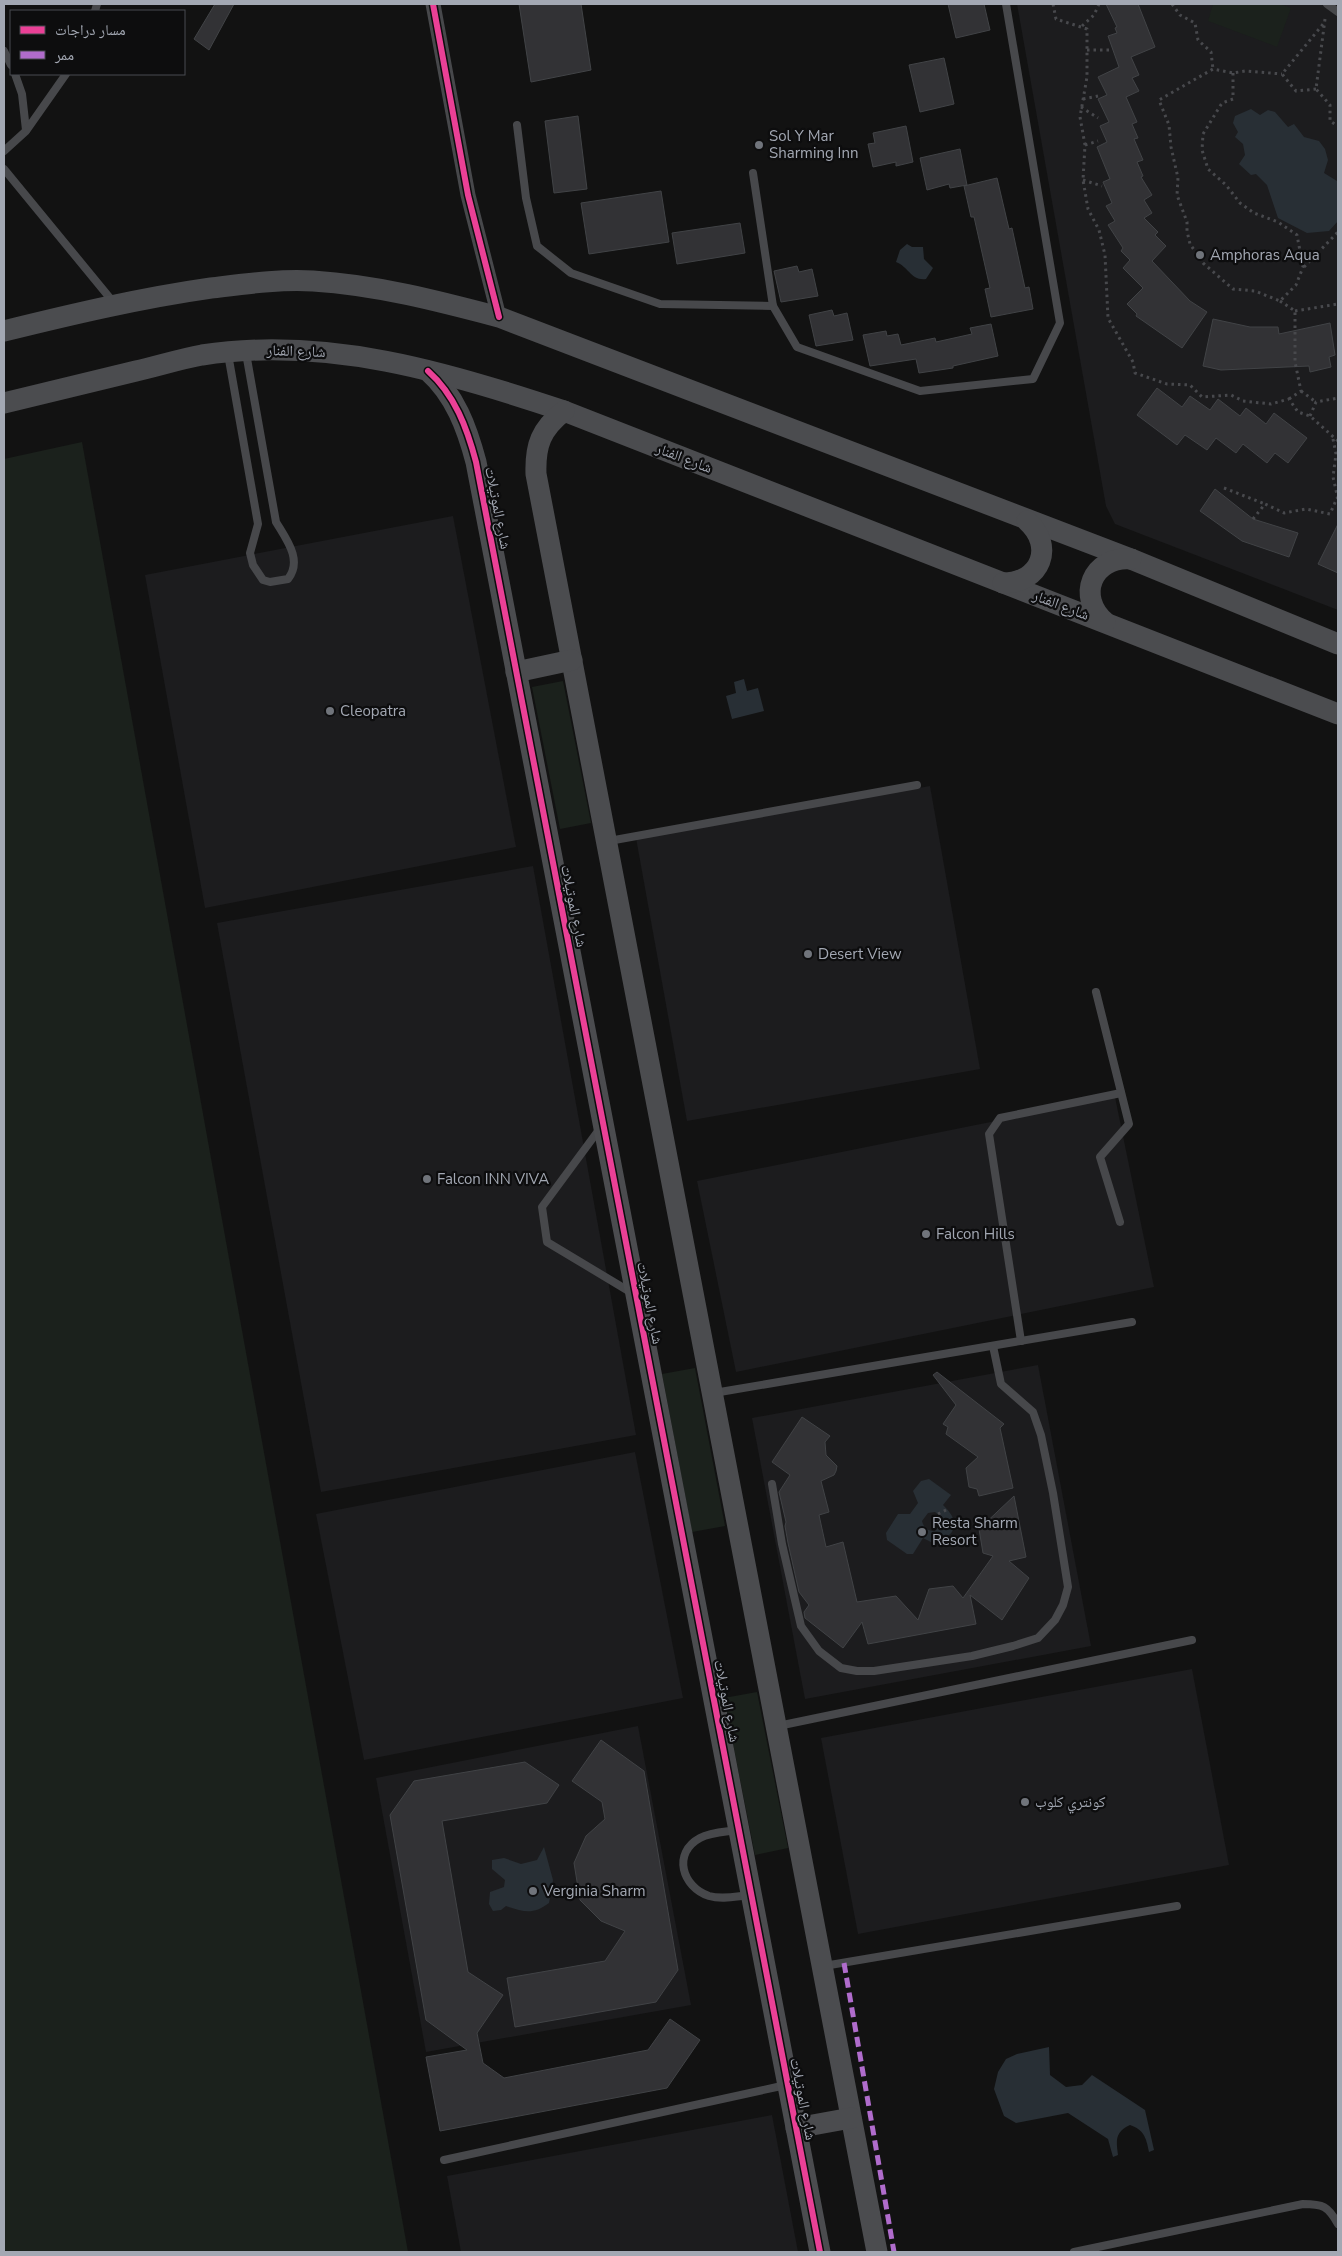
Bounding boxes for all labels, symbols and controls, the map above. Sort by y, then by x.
legend [10,10,185,75]
text: مسار دراجات [55,20,126,40]
text: ممر [54,45,74,65]
place label: Sol Y Mar Sharming Inn [769,126,858,163]
marker: Sol Y Mar Sharming Inn [753,139,765,151]
place label: Amphoras Aqua [1210,245,1320,265]
marker: Amphoras Aqua [1194,249,1206,261]
street label: شارع الفنار [265,340,326,362]
street label: شارع الفنار [652,438,715,478]
street label: شارع الموتيلات [480,465,516,551]
street label: شارع الفنار [1029,585,1092,625]
place label: Cleopatra [340,701,406,721]
marker: Cleopatra [324,705,336,717]
street label: شارع الموتيلات [556,863,592,949]
place label: Desert View [818,944,902,964]
marker: Desert View [802,948,814,960]
place label: Falcon INN VIVA [437,1169,549,1189]
marker: Falcon INN VIVA [421,1173,433,1185]
place label: Falcon Hills [936,1224,1015,1244]
marker: Falcon Hills [920,1228,932,1240]
street label: شارع الموتيلات [632,1260,668,1346]
place label: Resta Sharm Resort [932,1513,1018,1550]
marker: Resta Sharm Resort [916,1526,928,1538]
street label: شارع الموتيلات [709,1658,745,1744]
place label: كونتري كلوب [1035,1792,1105,1814]
marker: كونتري كلوب [1019,1796,1031,1808]
place label: Verginia Sharm [542,1881,646,1901]
marker: Verginia Sharm [527,1885,539,1897]
street label: شارع الموتيلات [785,2056,821,2142]

